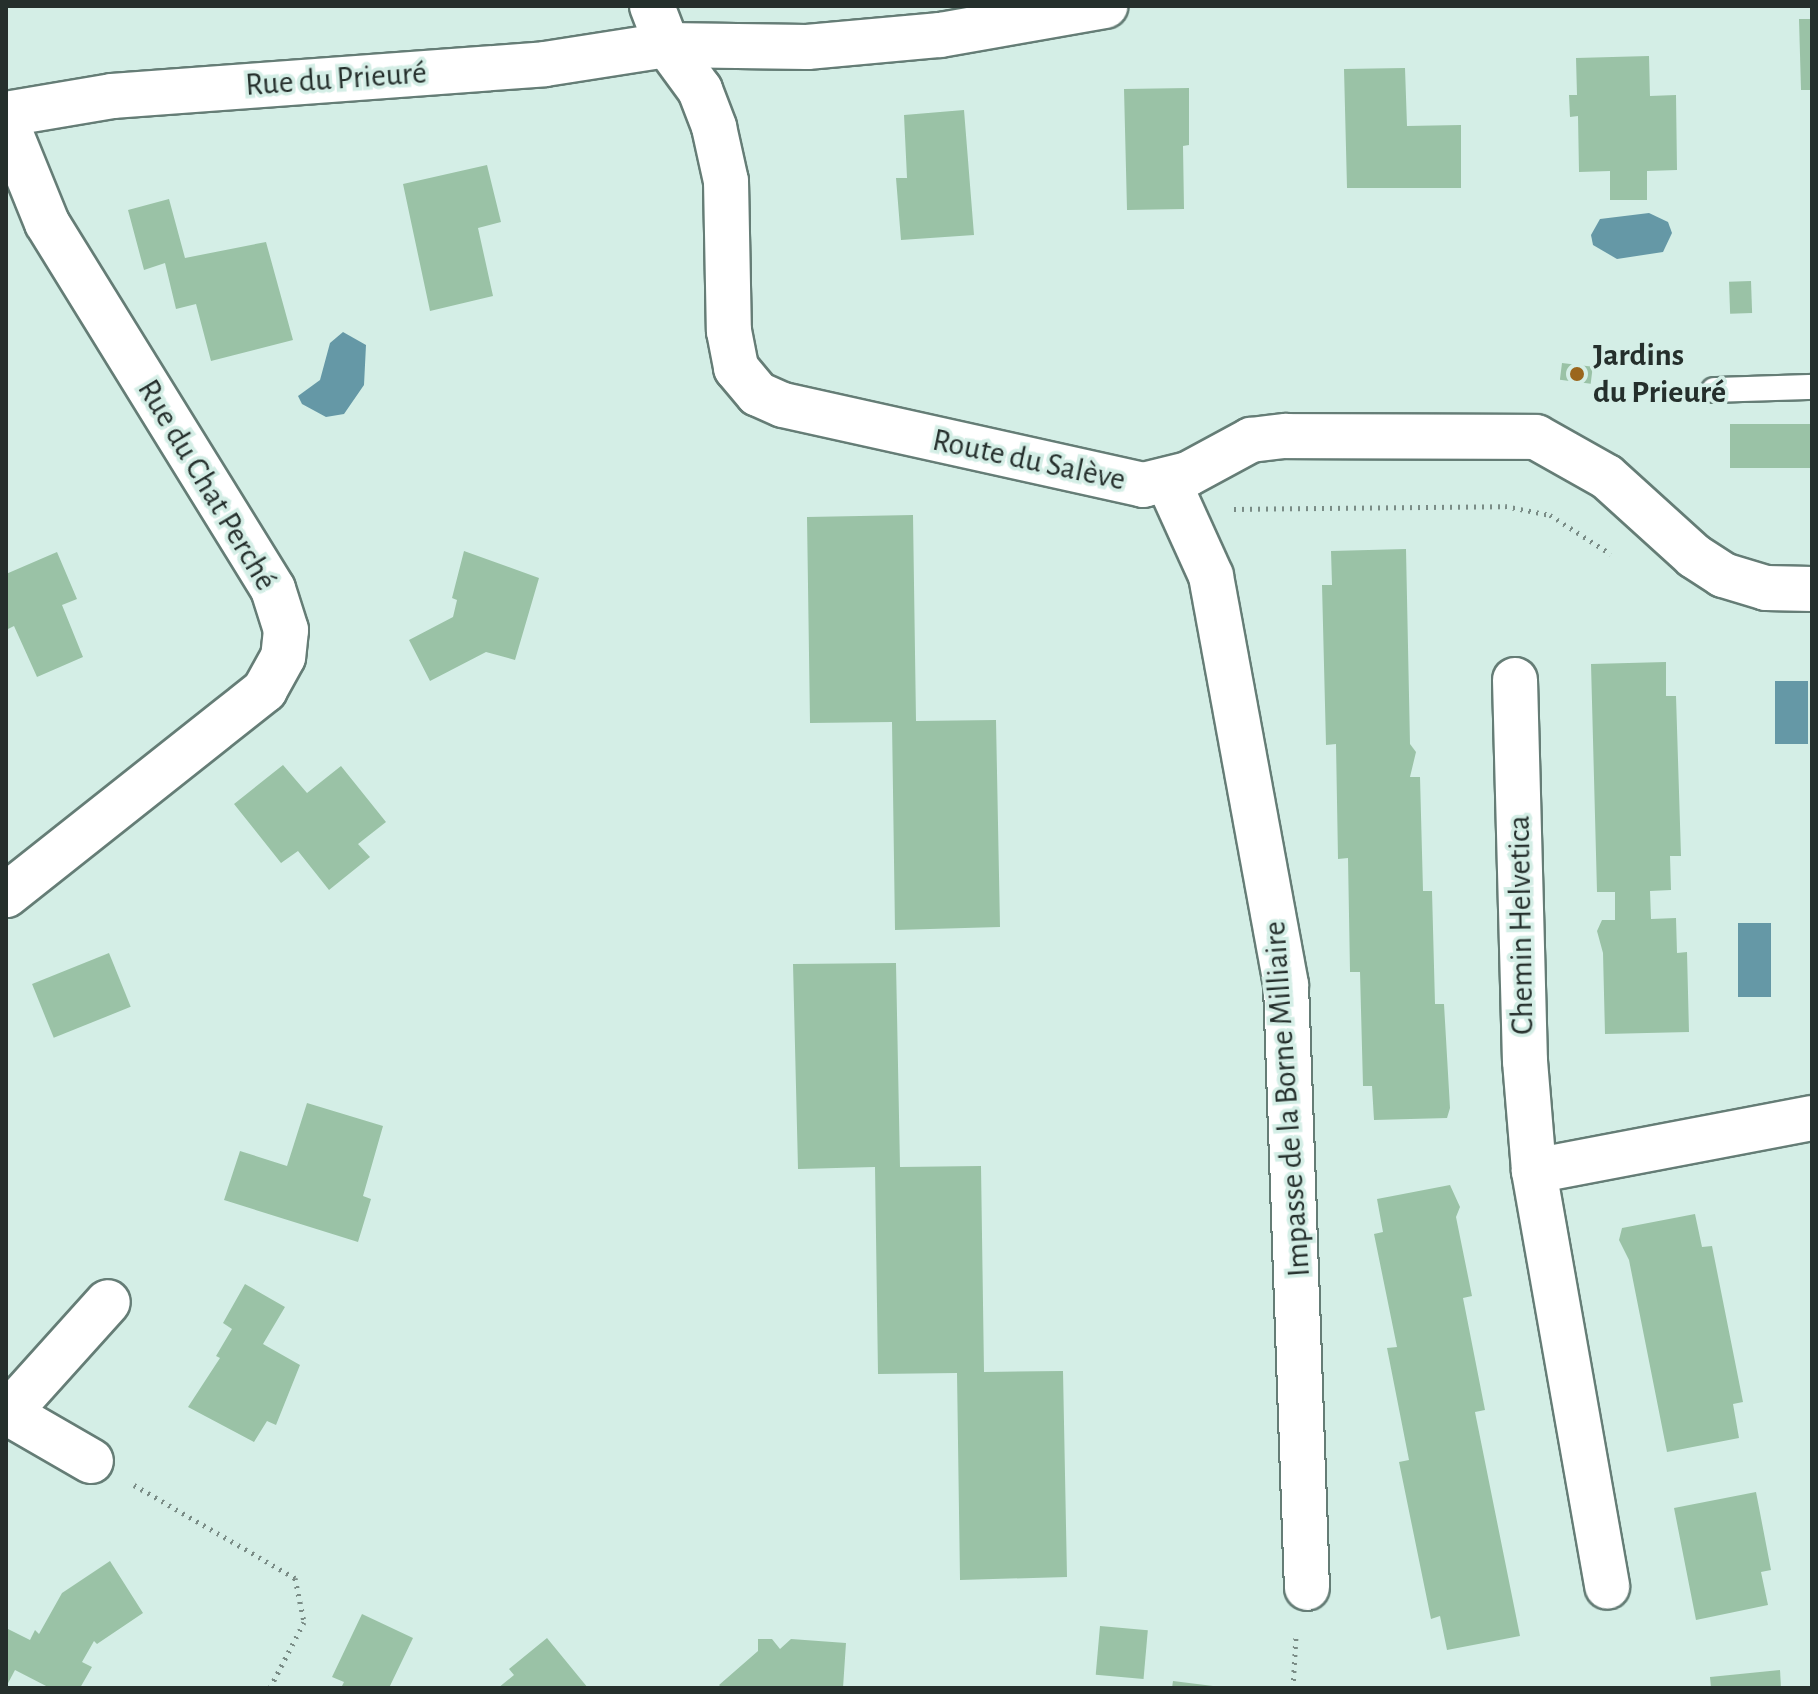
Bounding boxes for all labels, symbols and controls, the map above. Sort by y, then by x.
street label: Rue du Prieuré [244,54,428,104]
place label: Jardins du Prieuré [1593,337,1726,412]
marker: Jardins du Prieuré [1568,365,1586,383]
street label: Rue du Chat Perché [129,373,285,597]
street label: Route du Salève [929,421,1129,499]
street label: Chemin Helvetica [1500,815,1542,1035]
street label: Impasse de la Borne Milliaire [1255,920,1319,1278]

